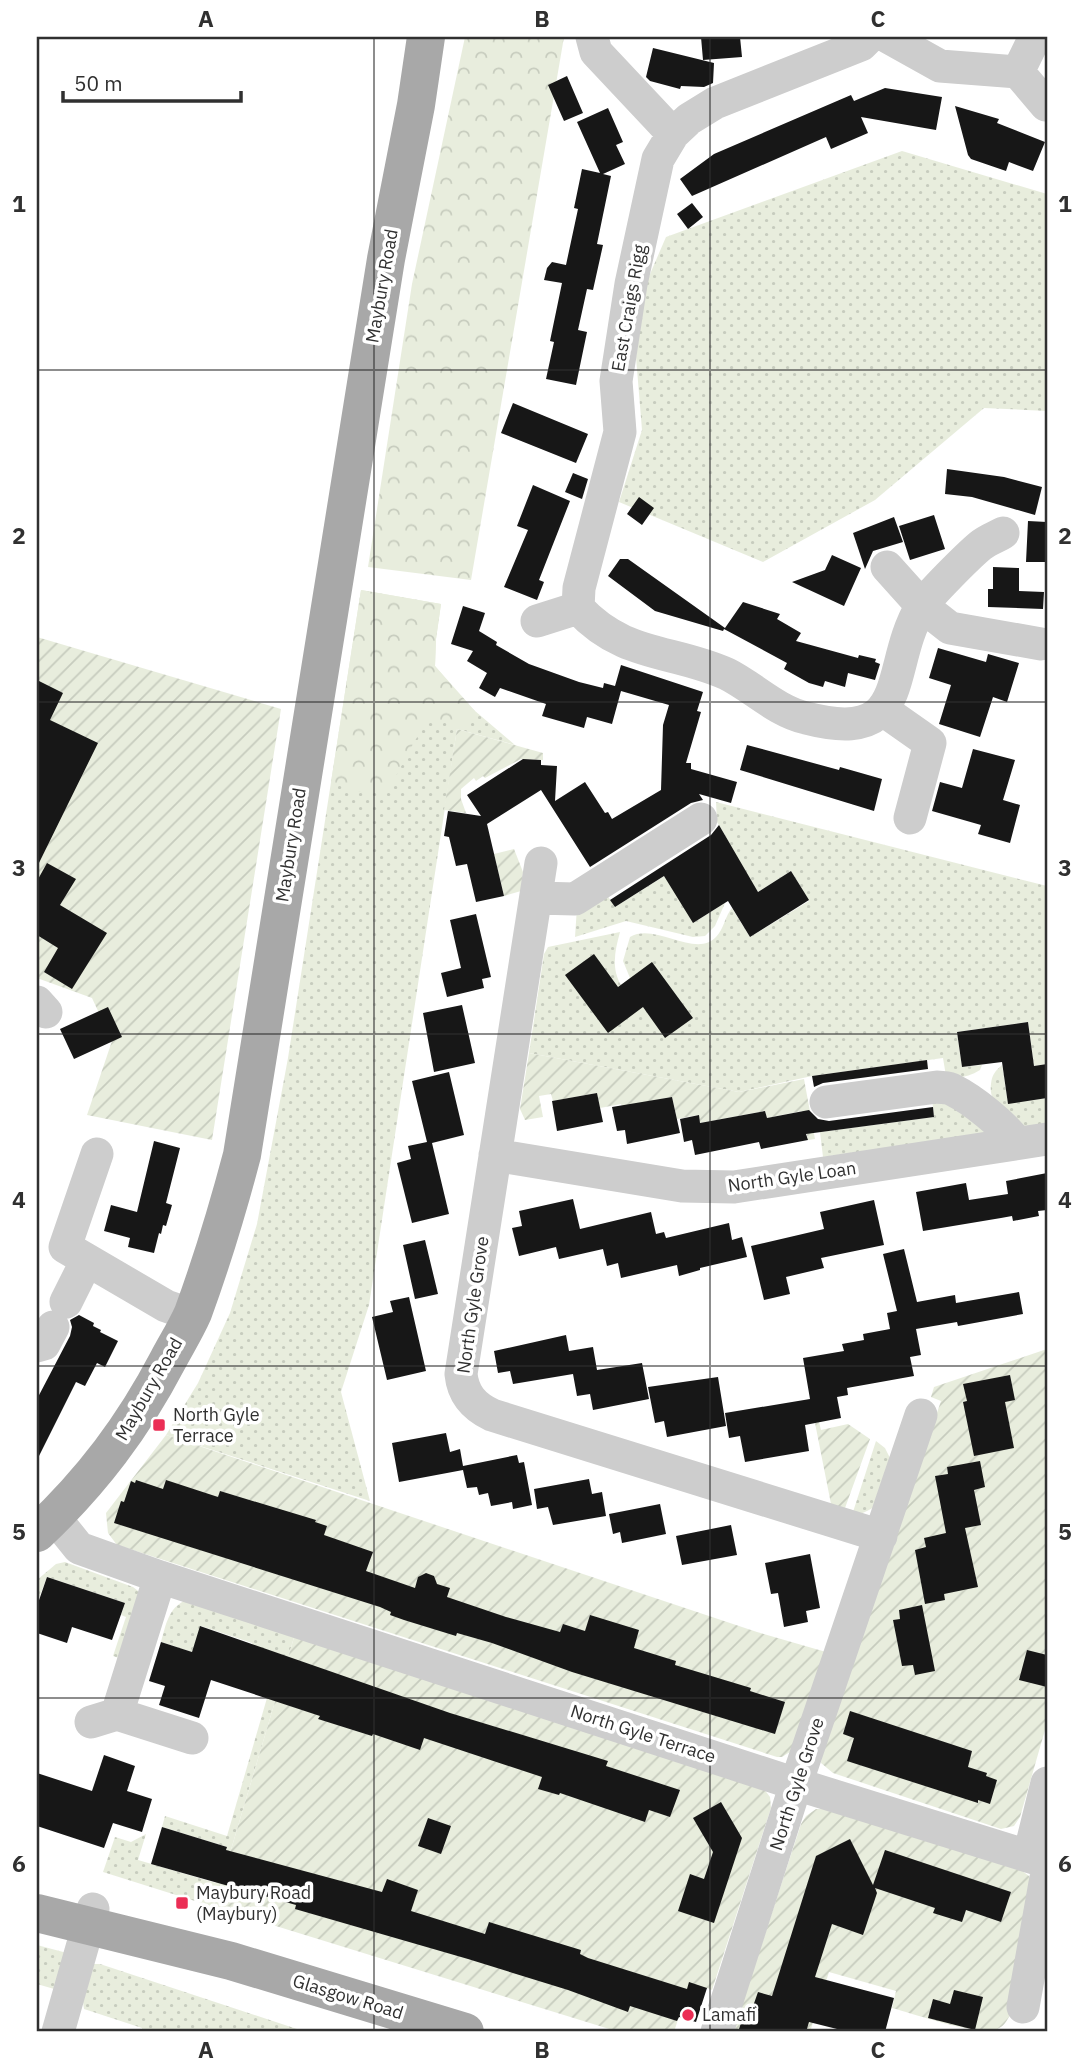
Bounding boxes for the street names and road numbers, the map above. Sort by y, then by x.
street label: Maybury Road [360,227,403,345]
street label: East Craigs Rigg [606,242,651,373]
street label: Maybury Road [270,786,311,904]
street label: North Gyle Loan [726,1156,858,1197]
street label: North Gyle Grove [451,1235,494,1375]
street label: Maybury Road [110,1333,187,1444]
street label: North Gyle Terrace [568,1699,719,1768]
street label: North Gyle Grove [764,1714,829,1853]
street label: Glasgow Road [290,1969,406,2024]

